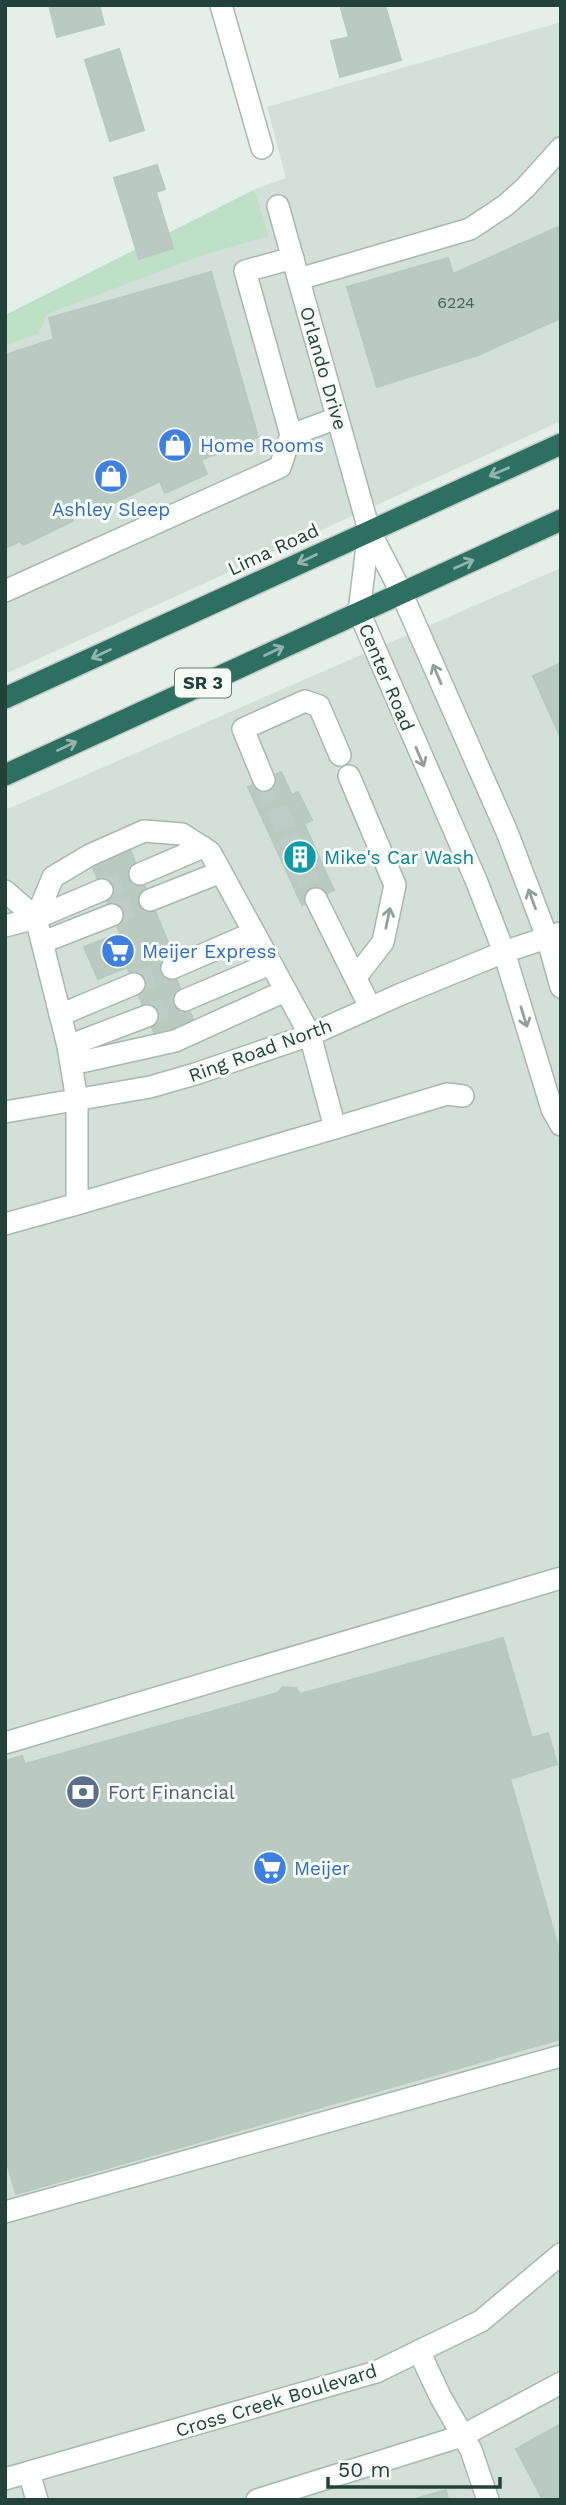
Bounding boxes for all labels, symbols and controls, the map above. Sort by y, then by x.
house number: 6224 [437,293,475,312]
street label: Orlando Drive [295,304,352,432]
shop icon: Home Rooms [156,426,194,464]
place label: Home Rooms [200,434,324,457]
shop icon: Ashley Sleep [92,457,130,495]
one-way arrow [488,466,510,479]
place label: Ashley Sleep [52,498,170,521]
street label: Lima Road [224,518,322,581]
one-way arrow [297,553,318,566]
one-way arrow [452,557,474,570]
street label: Center Road [354,620,420,734]
one-way arrow [263,644,284,657]
one-way arrow [91,648,112,661]
one-way arrow [430,664,443,685]
road number: SR 3 [175,668,231,698]
one-way arrow [56,739,77,752]
one-way arrow [415,745,428,767]
building icon: Mike's Car Wash [281,838,319,876]
place label: Mike's Car Wash [324,846,474,869]
one-way arrow [525,888,537,910]
one-way arrow [382,907,396,930]
supermarket icon: Meijer Express [99,932,137,970]
place label: Meijer Express [142,940,277,963]
one-way arrow [519,1006,532,1028]
street label: Ring Road North [185,1014,335,1087]
bank icon: Fort Financial [64,1773,102,1811]
place label: Fort Financial [108,1781,235,1804]
supermarket icon: Meijer [251,1849,289,1887]
place label: Meijer [294,1857,350,1880]
street label: Cross Creek Boulevard [173,2359,380,2442]
scale bar [328,2446,500,2490]
text: 50 m [338,2457,390,2482]

